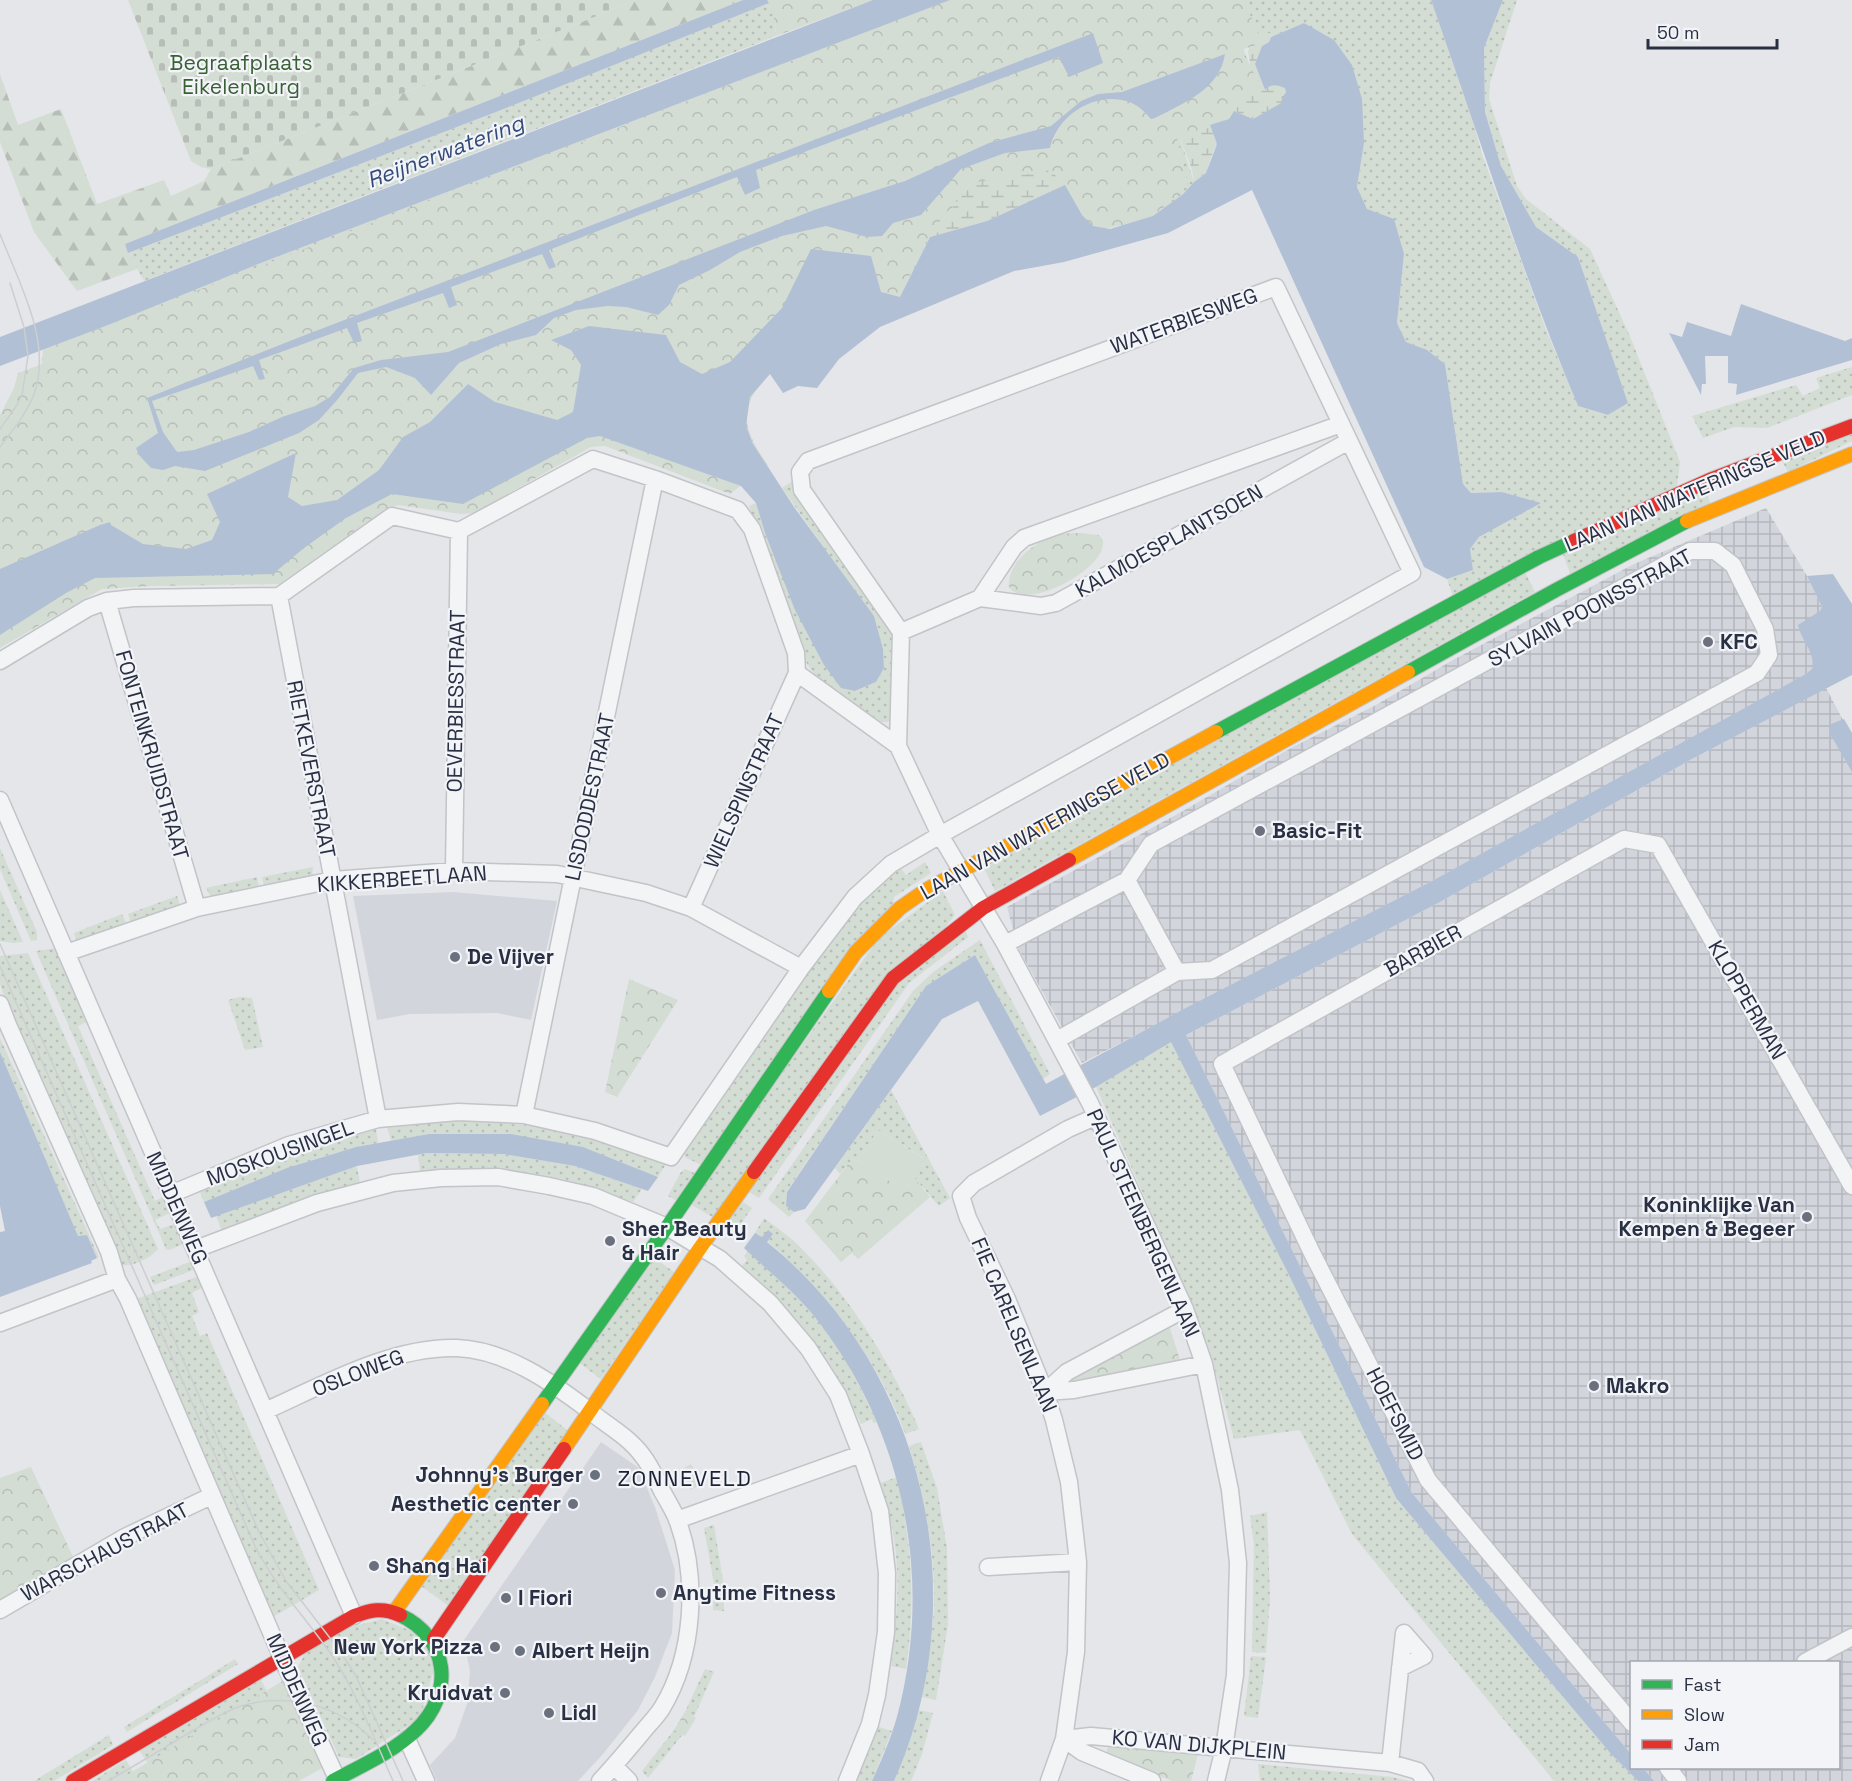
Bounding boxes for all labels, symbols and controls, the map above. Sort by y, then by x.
scale bar [1648,12,1777,50]
text: 50 m [1657,21,1699,44]
park label: Begraafplaats Eikelenburg [170,49,313,100]
water label: Reijnerwatering [363,108,528,194]
street label: WATERBIESWEG [1107,281,1261,360]
street label: LAAN VAN WATERINGSE VELD [1560,423,1829,558]
street label: KALMOESPLANTSOEN [1070,478,1267,603]
street label: SYLVAIN POONSSTRAAT [1483,542,1696,673]
street label: OEVERBIESSTRAAT [440,609,471,793]
place label: KFC [1720,628,1758,655]
marker: KFC [1701,635,1715,649]
street label: FONTEINKRUIDSTRAAT [110,647,195,863]
street label: RIETKEVERSTRAAT [281,678,342,860]
street label: WIELSPINSTRAAT [697,709,790,872]
street label: LISDODDESTRAAT [559,710,620,883]
street label: LAAN VAN WATERINGSE VELD [915,746,1174,906]
place label: Basic-Fit [1272,817,1362,844]
marker: Basic-Fit [1253,824,1267,838]
street label: KIKKERBEETLAAN [316,859,488,898]
street label: BARBIER [1379,918,1466,983]
street label: KLOPPERMAN [1702,935,1793,1064]
place label: De Vijver [467,943,554,970]
marker: De Vijver [448,950,462,964]
street label: PAUL STEENBERGENLAAN [1081,1104,1206,1341]
street label: MOSKOUSINGEL [203,1113,357,1192]
street label: MIDDENWEG [141,1147,214,1268]
place label: Koninklijke Van Kempen & Begeer [1619,1191,1795,1242]
marker: Koninklijke Van Kempen & Begeer [1800,1210,1814,1224]
place label: Sher Beauty & Hair [622,1215,747,1266]
street label: FIE CARELSENLAAN [965,1233,1063,1416]
marker: Sher Beauty & Hair [603,1234,617,1248]
street label: OSLOWEG [308,1343,407,1402]
street label: HOEFSMID [1360,1363,1430,1465]
place label: Makro [1606,1372,1669,1399]
marker: Makro [1587,1379,1601,1393]
place label: Johnny's Burger [416,1461,583,1488]
district label: ZONNEVELD [618,1464,752,1492]
marker: Johnny's Burger [588,1468,602,1482]
place label: Aesthetic center [391,1490,561,1517]
street label: WARSCHAUSTRAAT [16,1496,193,1607]
marker: Aesthetic center [566,1497,580,1511]
place label: Shang Hai [386,1552,487,1579]
marker: Shang Hai [367,1559,381,1573]
place label: Anytime Fitness [673,1579,836,1606]
place label: I Fiori [518,1584,572,1611]
marker: Anytime Fitness [654,1586,668,1600]
marker: I Fiori [499,1591,513,1605]
street label: MIDDENWEG [261,1629,334,1750]
place label: New York Pizza [334,1633,483,1660]
place label: Albert Heijn [532,1637,650,1664]
marker: New York Pizza [488,1640,502,1654]
marker: Albert Heijn [513,1644,527,1658]
legend [1630,1661,1840,1769]
text: Fast [1684,1673,1721,1696]
place label: Kruidvat [407,1679,493,1706]
marker: Kruidvat [498,1686,512,1700]
place label: Lidl [561,1699,597,1726]
text: Slow [1684,1703,1725,1726]
marker: Lidl [542,1706,556,1720]
street label: KO VAN DIJKPLEIN [1111,1723,1287,1766]
text: Jam [1684,1733,1720,1756]

